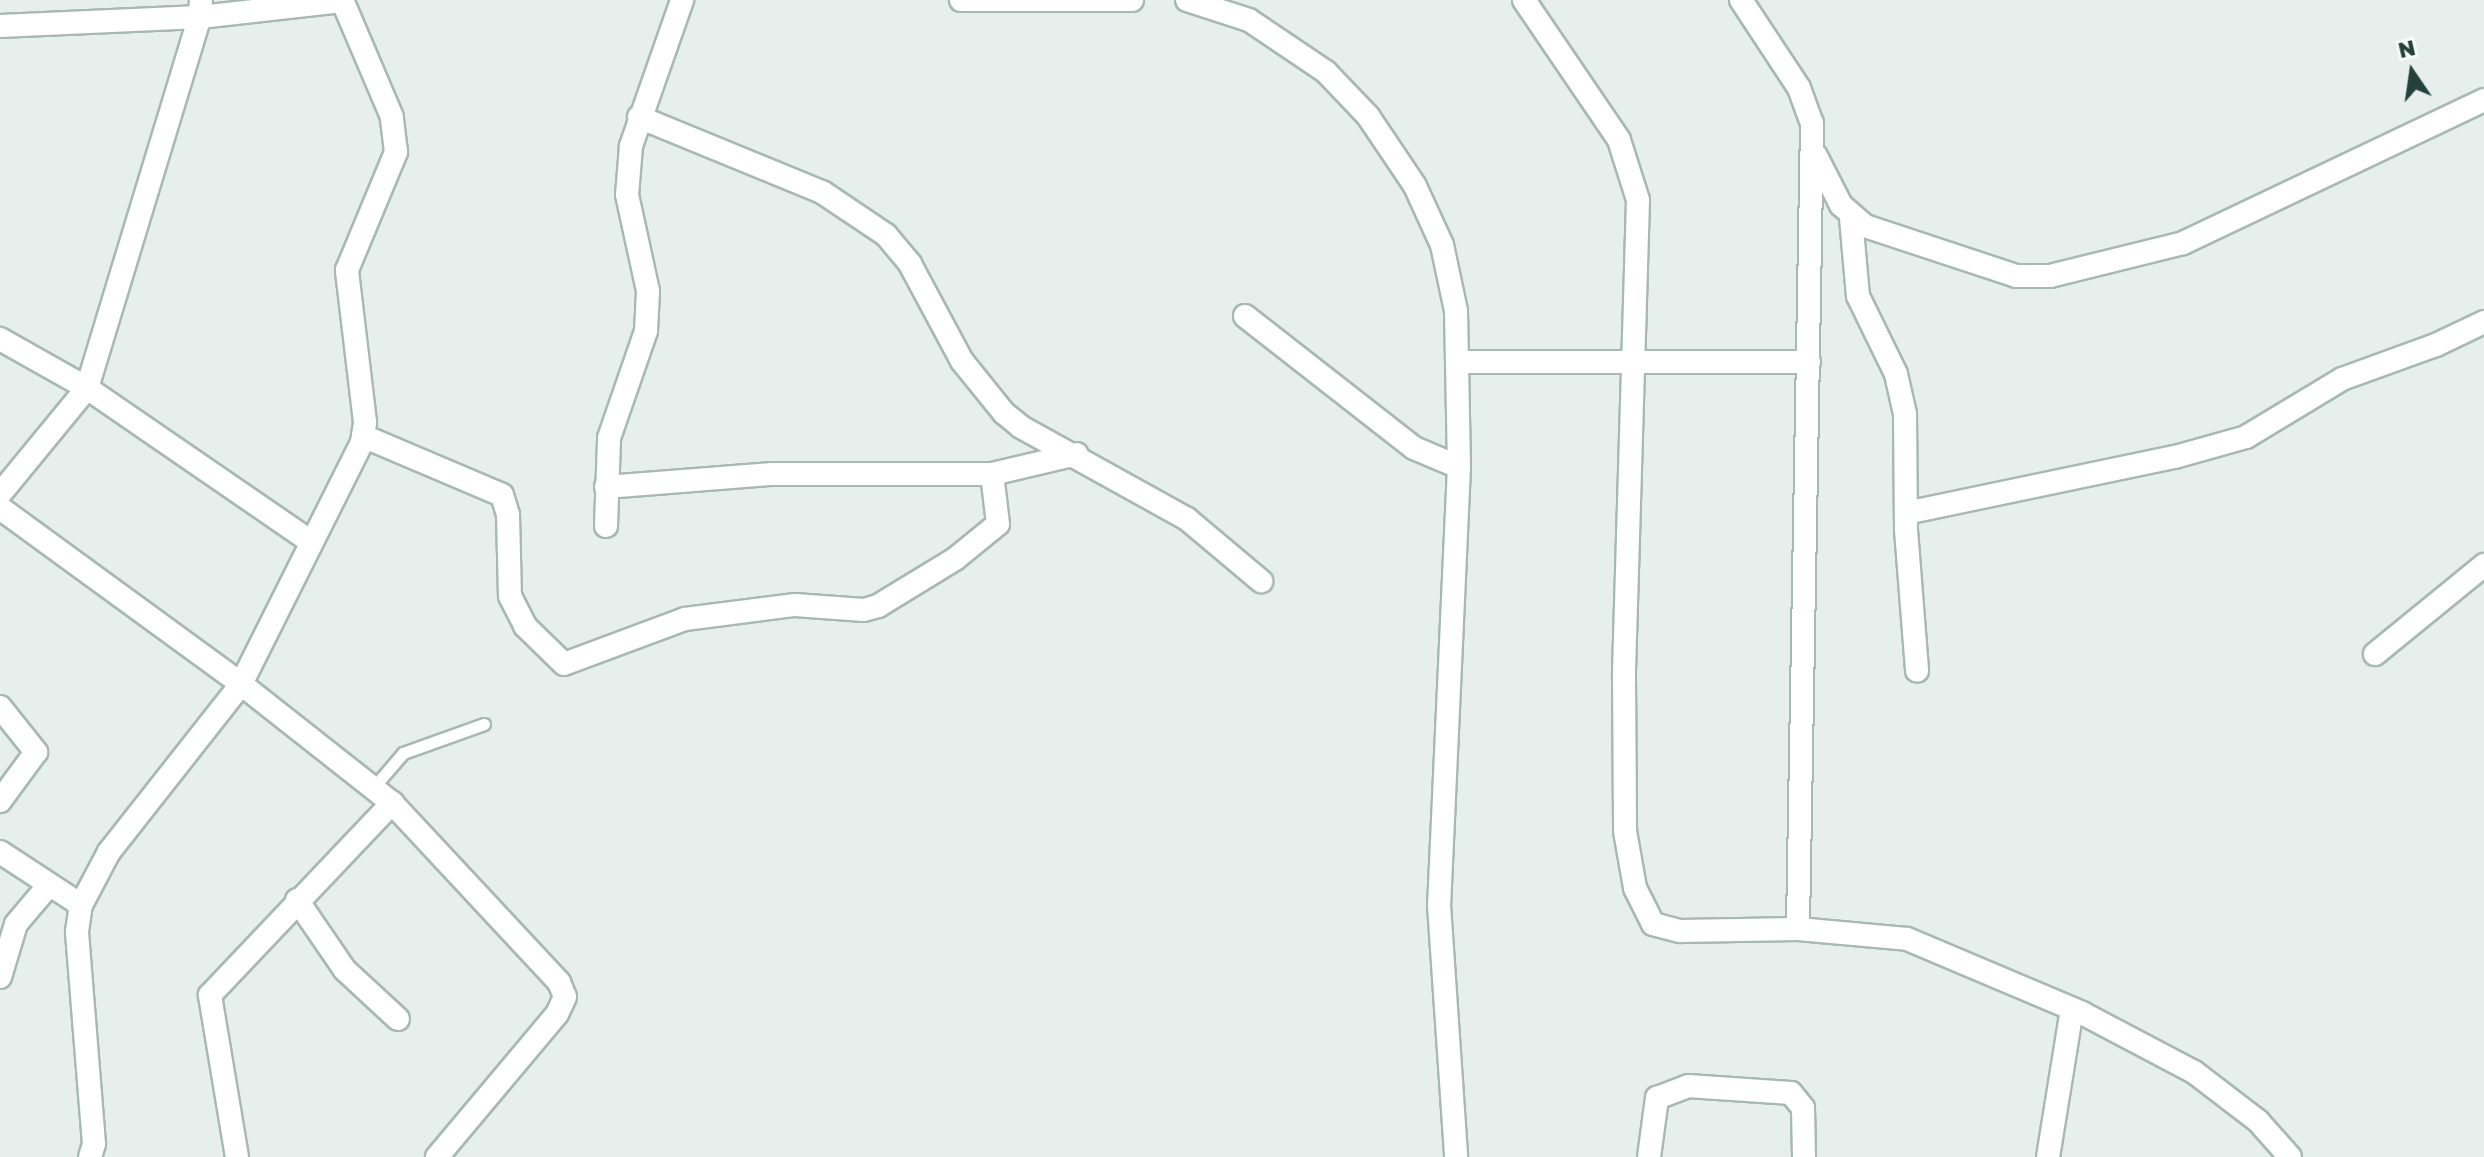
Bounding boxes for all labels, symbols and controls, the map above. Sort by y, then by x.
north arrow [2372,32,2452,112]
text: N [2395,33,2418,63]

